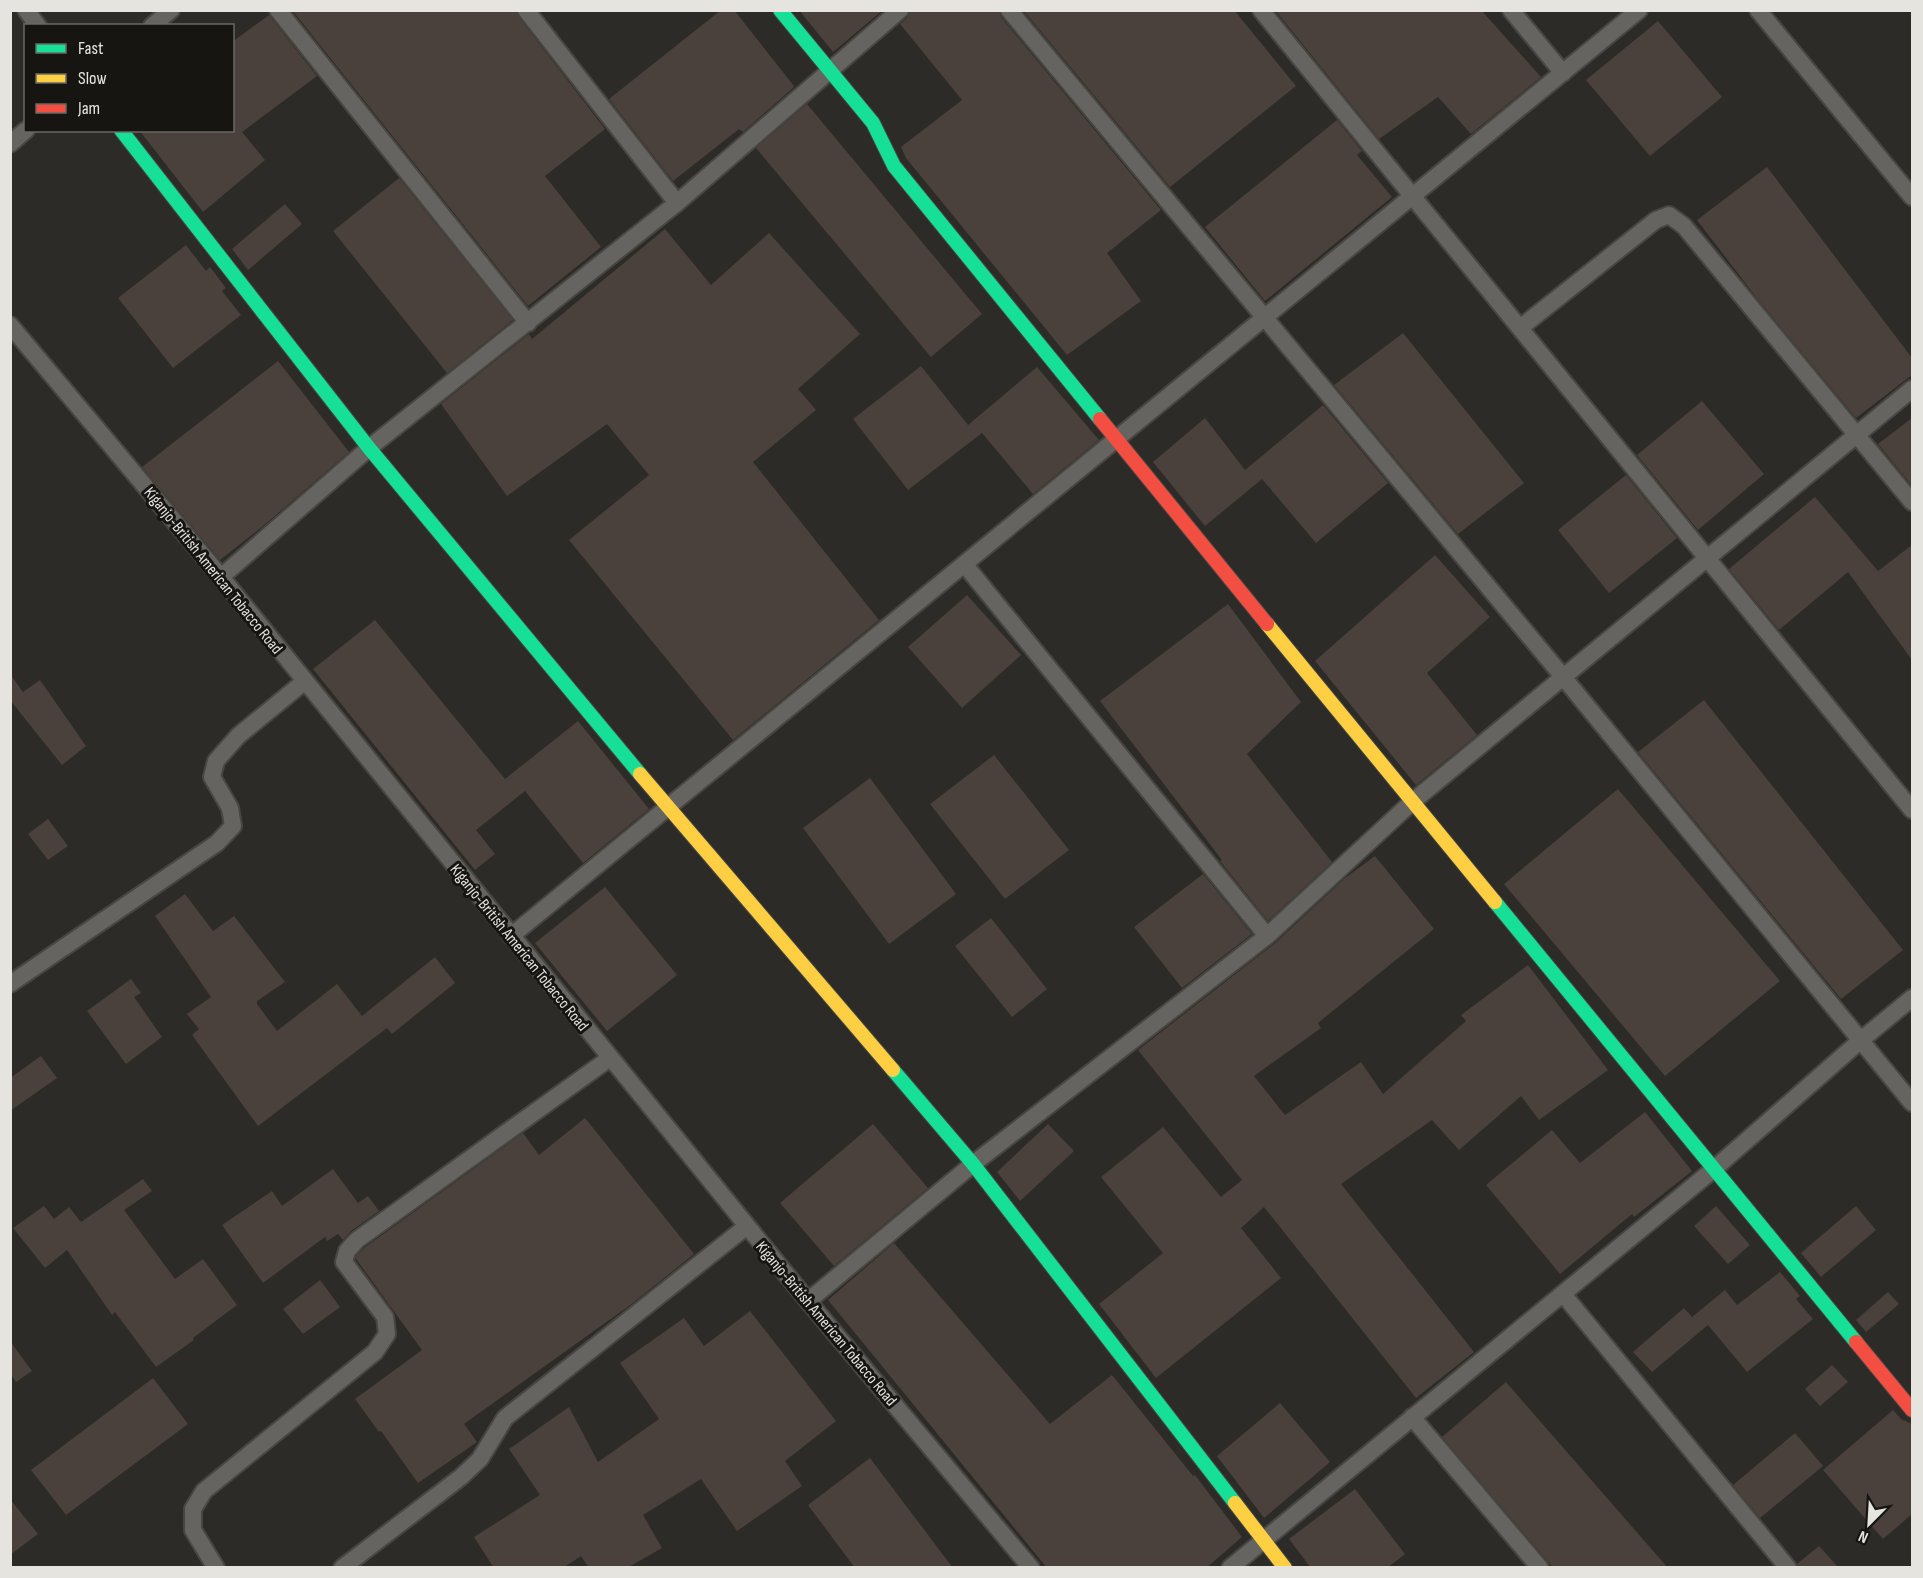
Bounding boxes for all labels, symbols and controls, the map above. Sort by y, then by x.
legend [24,24,234,132]
text: Fast [78,38,104,59]
text: Slow [78,68,107,89]
text: Jam [77,98,100,119]
street label: Kiganjo-British American Tobacco Road [140,484,286,658]
street label: Kiganjo-British American Tobacco Road [446,861,592,1035]
street label: Kiganjo-British American Tobacco Road [751,1238,900,1410]
north arrow [1839,1494,1899,1554]
text: N [1856,1526,1871,1547]

